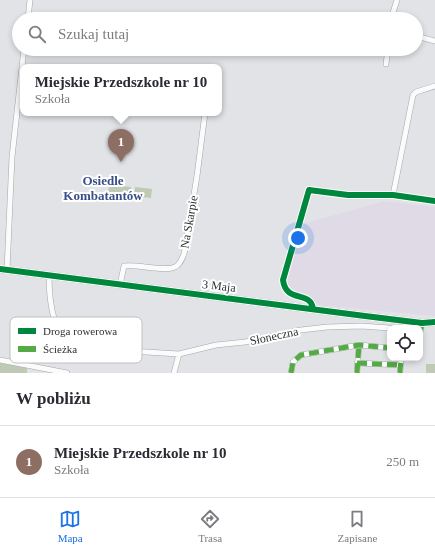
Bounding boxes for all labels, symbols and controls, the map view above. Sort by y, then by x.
search box [12,12,423,56]
icon: search [26,23,48,45]
text: Szukaj tutaj [58,26,129,42]
popup [20,64,222,116]
text: Miejskie Przedszkole nr 10 [35,74,207,90]
text: Szkoła [35,91,70,106]
pin: 1 [108,129,134,162]
district label: Osiedle Kombatantów [63,173,143,203]
street label: Na Skarpie [177,194,201,250]
your location [288,228,308,248]
street label: 3 Maja [201,277,237,295]
legend [10,317,142,363]
street label: Słoneczna [248,324,300,348]
text: Droga rowerowa [43,325,117,337]
map controls [387,325,423,361]
button: locate [387,325,423,361]
text: Ścieżka [43,343,77,355]
text: W pobliżu [16,389,91,408]
text: Miejskie Przedszkole nr 10 [54,445,227,461]
text: 1 [26,454,32,469]
text: 250 m [386,454,419,469]
text: Szkoła [54,462,89,477]
tab: Mapa [58,508,83,544]
tab: Trasa [198,508,222,544]
tab: Zapisane [338,508,377,544]

